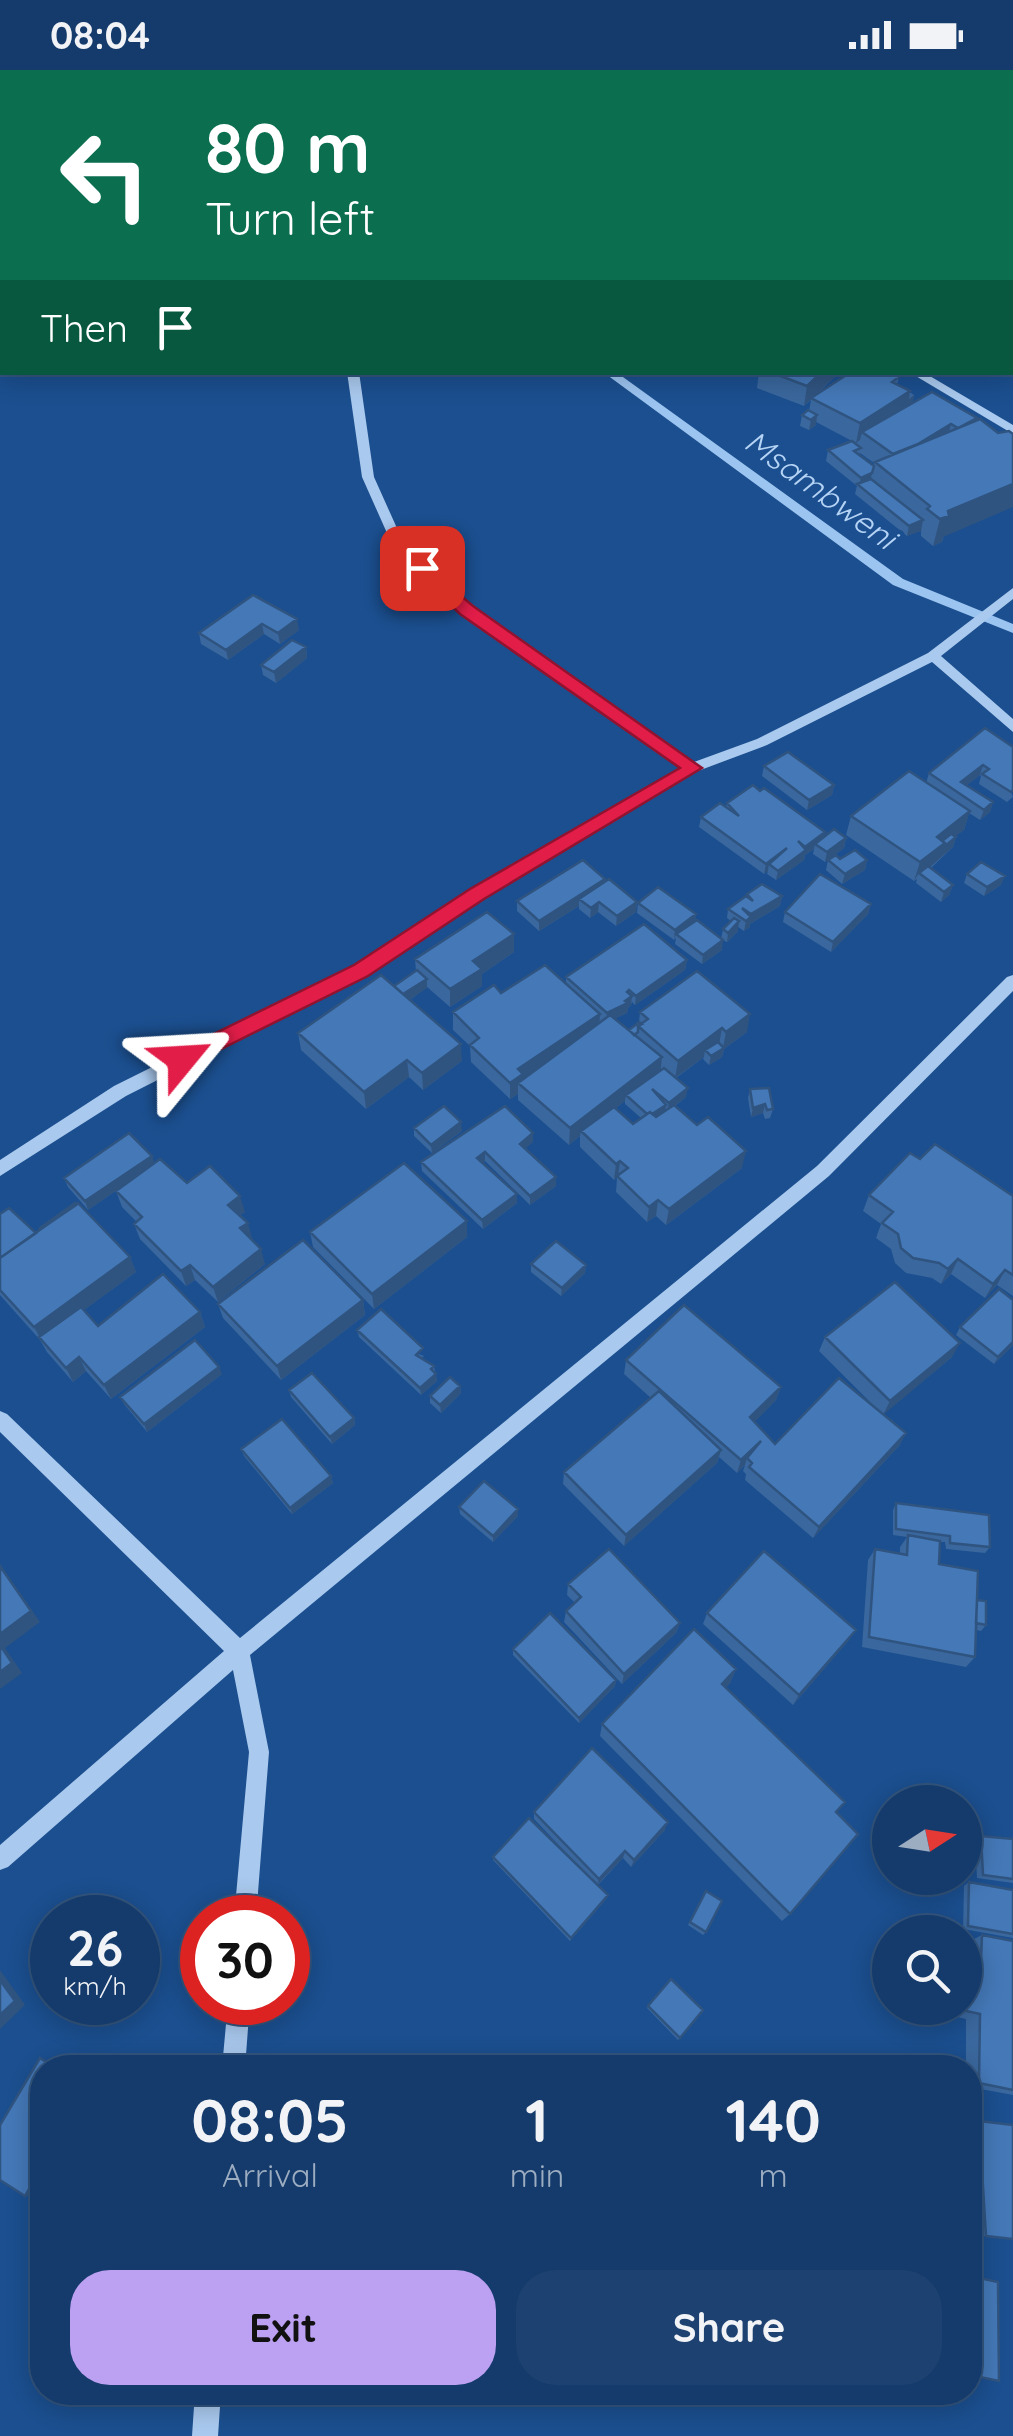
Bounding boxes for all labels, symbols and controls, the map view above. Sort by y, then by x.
text: 08:04 [50,11,150,59]
text: 80 m [205,103,370,191]
icon: left [40,110,170,240]
text: Turn left [205,190,375,246]
icon: arrive [148,300,203,355]
text: Then [40,304,128,352]
water label: Msambweni [738,421,907,559]
pin [380,526,465,611]
icon: arrive [395,541,450,596]
position arrow [130,1007,234,1111]
north arrow [872,1785,982,1895]
map controls [872,1785,982,2025]
speed limit sign: 30 [180,1895,310,2025]
button: search [872,1915,982,2025]
text: 26 [67,1916,123,1979]
text: km/h [63,1970,127,2001]
text: 08:05 [191,2082,349,2157]
text: 1 [525,2082,549,2157]
text: 140 [725,2082,821,2157]
text: Arrival [222,2155,318,2195]
text: min [510,2155,564,2195]
text: m [759,2155,788,2195]
button: Exit [70,2270,496,2385]
button: Share [516,2270,942,2385]

